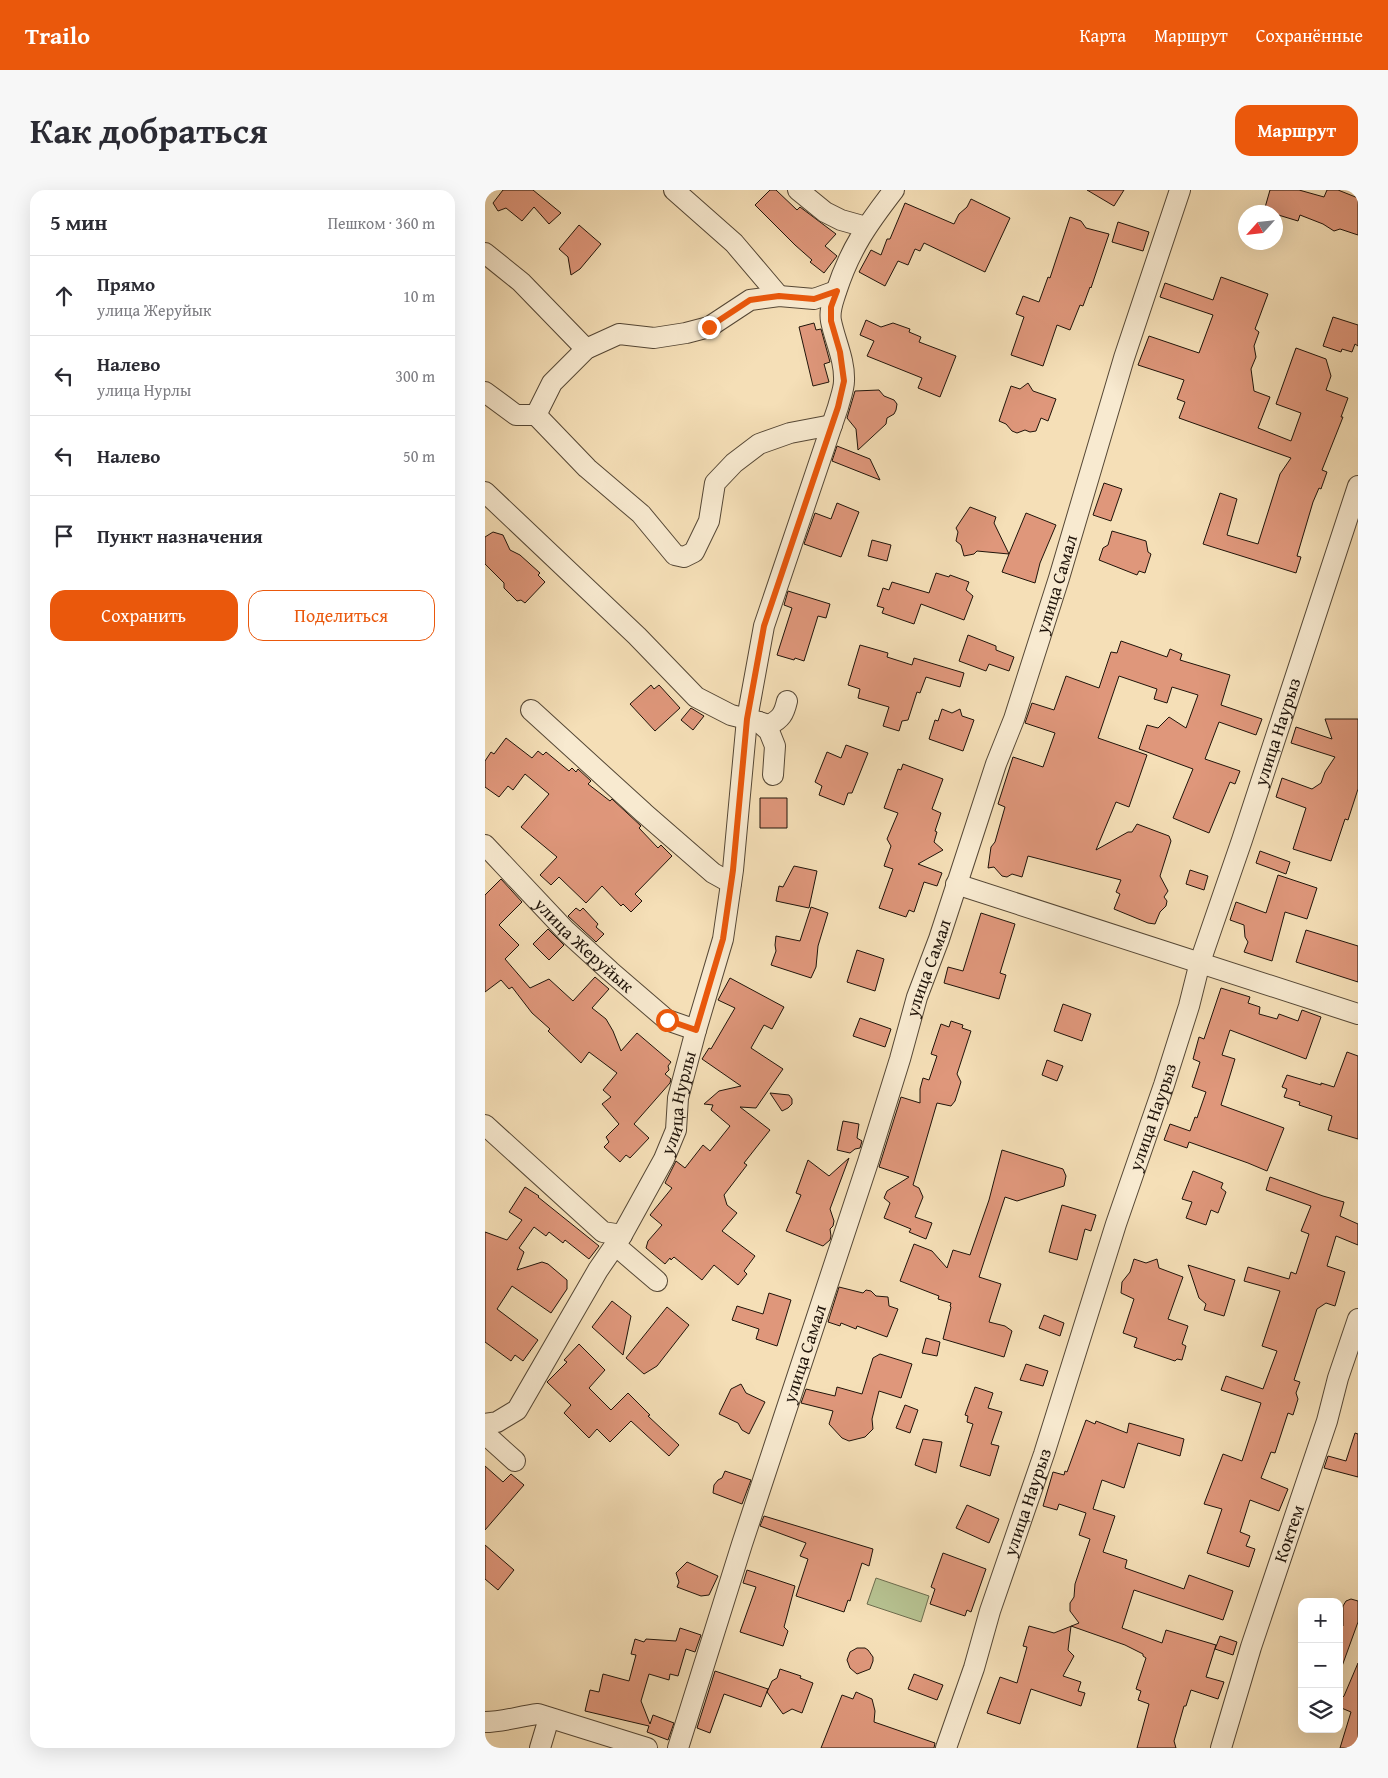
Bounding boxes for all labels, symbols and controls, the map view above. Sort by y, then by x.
text: Trailo [25,18,90,53]
text: Карта [1080,22,1126,49]
text: Маршрут [1154,22,1228,49]
text: Сохранённые [1256,22,1363,49]
text: Как добраться [30,105,268,156]
button: Маршрут [1235,105,1358,156]
north arrow [1238,205,1283,250]
text: 5 мин [50,207,107,238]
text: Пешком · 360 m [328,211,435,235]
text: Прямо [97,270,155,298]
icon: ahead [50,282,78,310]
text: 10 m [403,284,435,308]
text: улица Жеруйык [97,298,211,322]
route end [698,316,721,339]
text: Налево [97,350,160,378]
icon: left [50,362,78,390]
text: 300 m [395,364,435,388]
text: улица Нурлы [97,378,191,402]
icon: left [50,442,78,470]
text: Налево [97,442,160,470]
text: 50 m [403,444,435,468]
icon: arrive [50,522,78,550]
text: Пункт назначения [97,522,263,550]
street label: улица Самал [1028,531,1084,638]
button: Сохранить [50,590,238,641]
button: Поделиться [248,590,435,641]
street label: улица Наурыз [1246,674,1307,790]
street label: улица Жеруйык [527,890,641,999]
street label: улица Самал [898,916,958,1021]
route start [656,1009,679,1032]
street label: улица Нурлы [653,1048,703,1160]
street label: улица Наурыз [1121,1059,1183,1176]
street label: улица Самал [775,1301,833,1407]
street label: улица Наурыз [996,1445,1058,1561]
street label: Коктем [1266,1501,1311,1566]
map controls [1298,1598,1343,1733]
button: + [1298,1598,1343,1643]
button: − [1298,1643,1343,1688]
button: layers [1298,1688,1343,1733]

